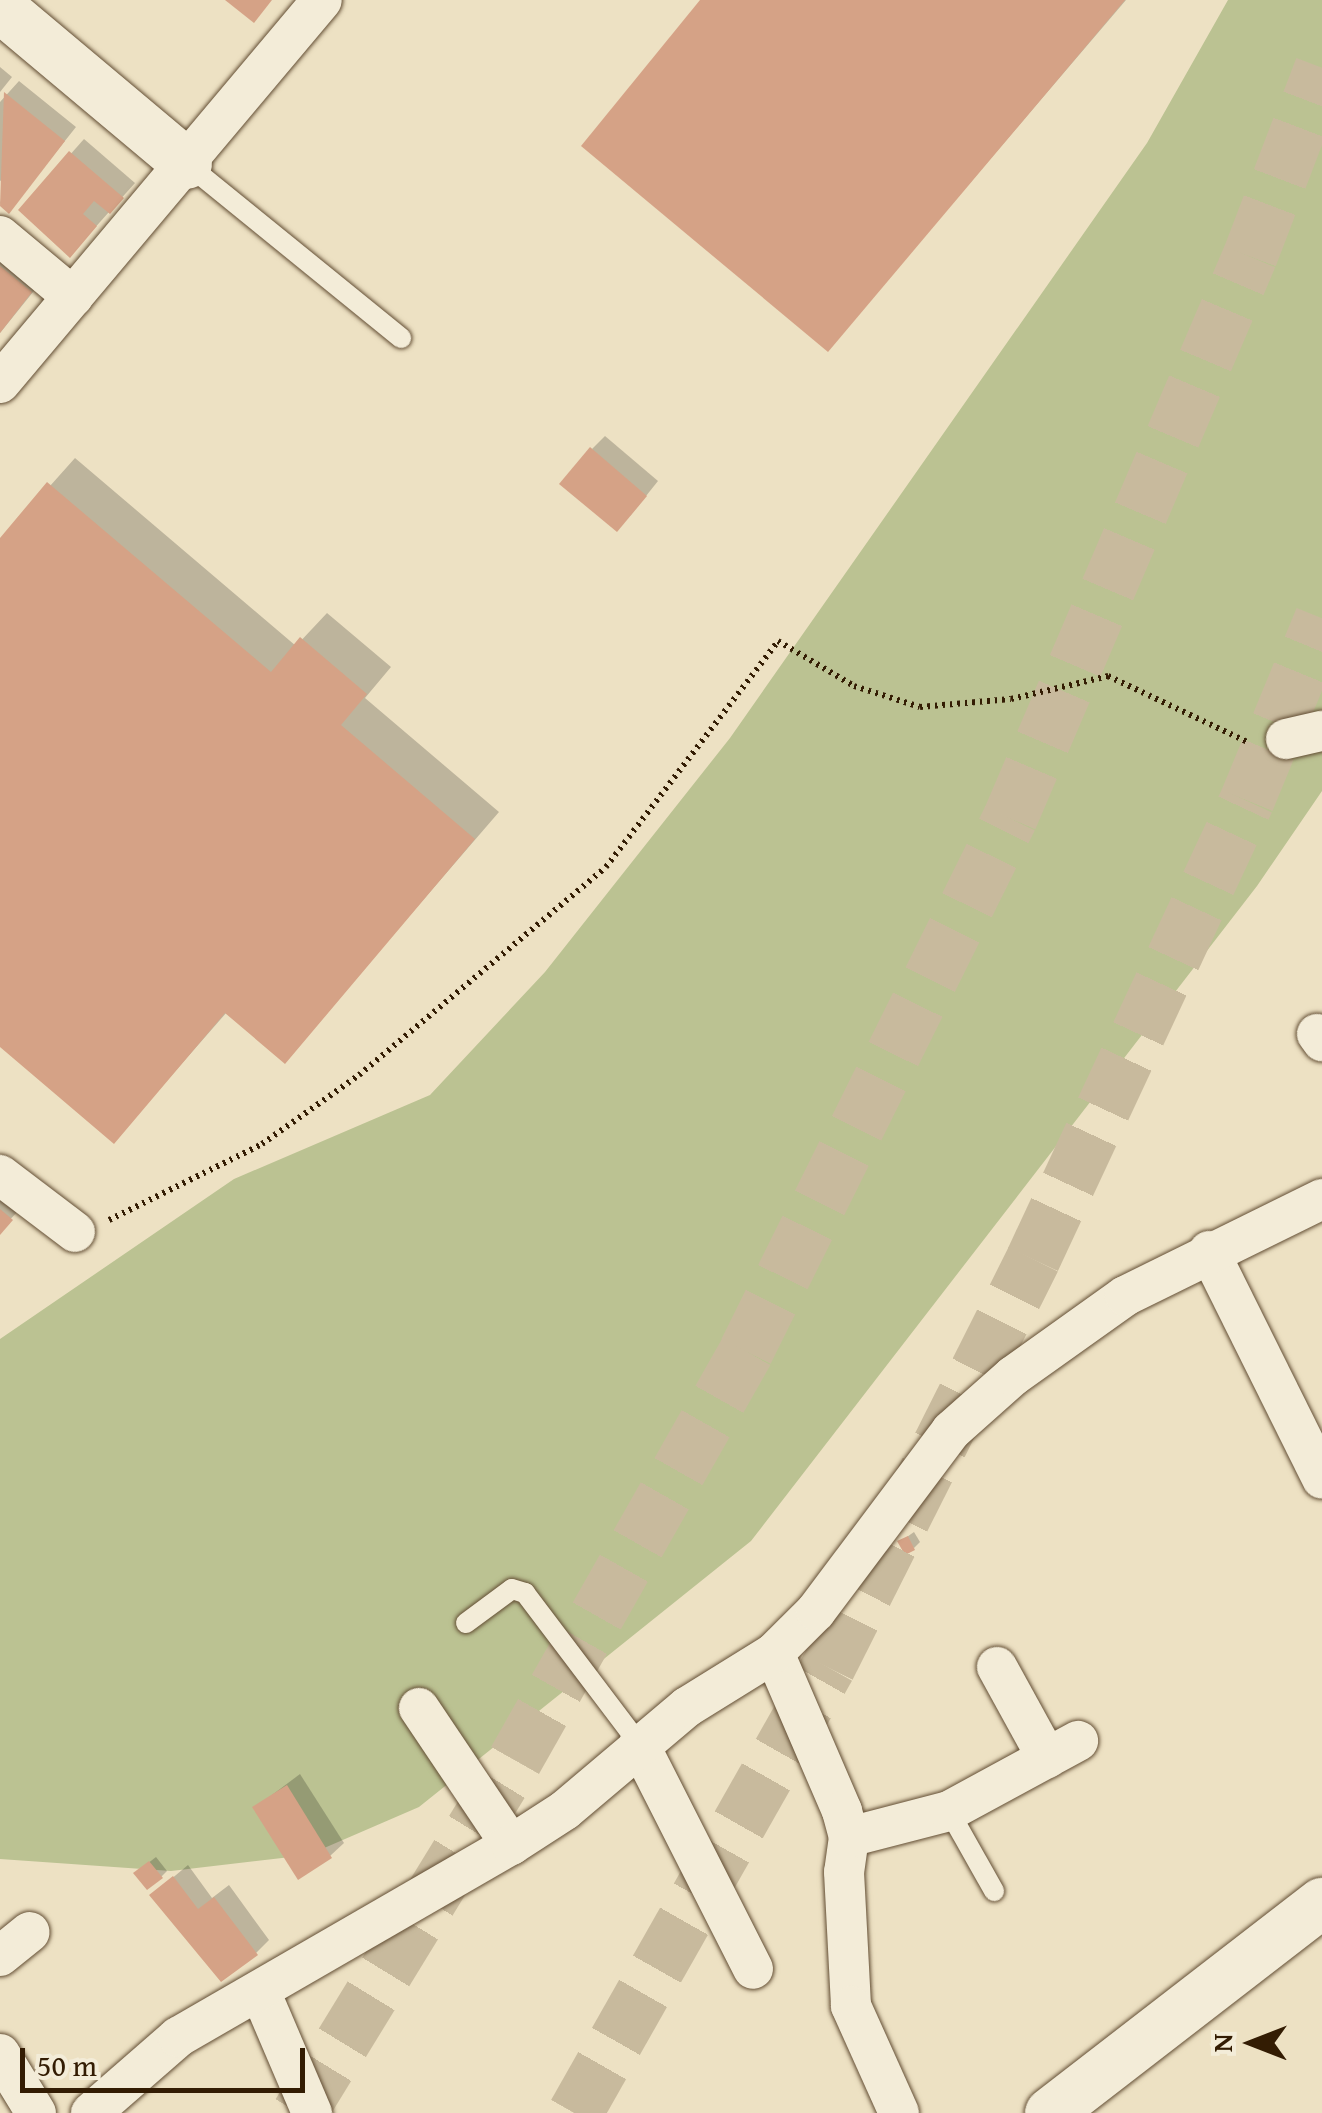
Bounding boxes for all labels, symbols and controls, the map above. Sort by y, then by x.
north arrow [1202,1993,1302,2093]
scale bar [25,2028,310,2090]
text: N [1201,2034,1242,2052]
text: 50 m [37,2043,97,2087]

